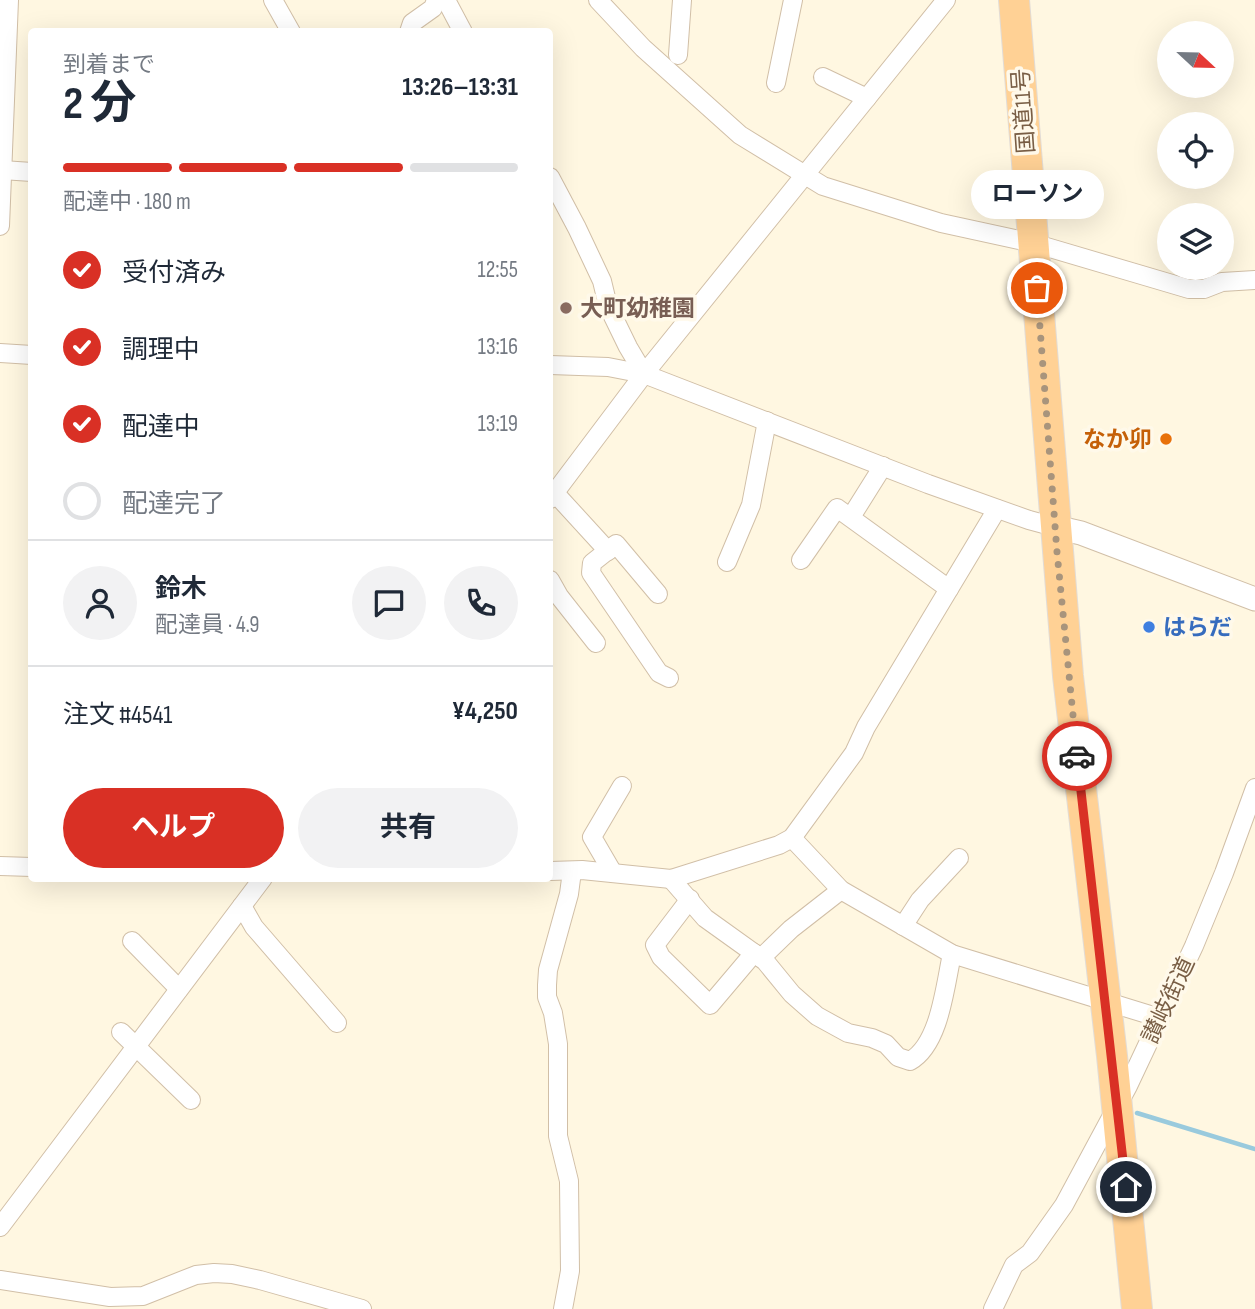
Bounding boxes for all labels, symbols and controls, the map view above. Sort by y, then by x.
north arrow [1157,21,1234,98]
map controls [1157,21,1234,280]
text: 到着まで [63,51,155,79]
street label: 国道11号 [1007,68,1041,154]
text: 13:26–13:31 [402,72,518,103]
text: 2 分 [63,77,136,132]
button: locate [1157,112,1234,189]
callout: ローソン [970,169,1104,218]
text: ローソン [992,180,1084,208]
text: 配達中 · 180 m [63,188,191,216]
button: layers [1157,203,1234,280]
icon: check [63,251,101,289]
text: 12:55 [477,256,518,284]
text: 受付済み [122,258,226,289]
pin [1007,258,1067,318]
icon: bag [1018,269,1056,307]
place label: 大町幼稚園 [580,295,695,323]
marker: 大町幼稚園 [558,300,574,316]
icon: check [63,328,101,366]
text: 13:16 [478,333,518,361]
text: 調理中 [122,335,200,366]
icon: check [63,405,101,443]
text: 13:19 [478,410,518,438]
text: 配達中 [122,412,200,443]
place label: なか卯 [1083,426,1152,454]
marker: なか卯 [1158,431,1174,447]
text: 配達完了 [122,489,226,520]
button: person [63,566,137,640]
button: chat [352,566,426,640]
button: phone [444,566,518,640]
text: 鈴木 [155,574,207,605]
text: 配達員 · 4.9 [155,611,260,639]
place label: はらだ [1163,614,1232,642]
marker: はらだ [1141,619,1157,635]
text: ¥4,250 [452,696,518,727]
text: 注文 #4541 [63,700,172,731]
courier [1042,721,1112,791]
icon: car [1058,737,1096,775]
button: ヘルプ [63,788,284,868]
button: 共有 [298,788,518,868]
street label: 讃岐街道 [1137,953,1201,1048]
pin [1096,1157,1156,1217]
icon: home [1107,1168,1145,1206]

